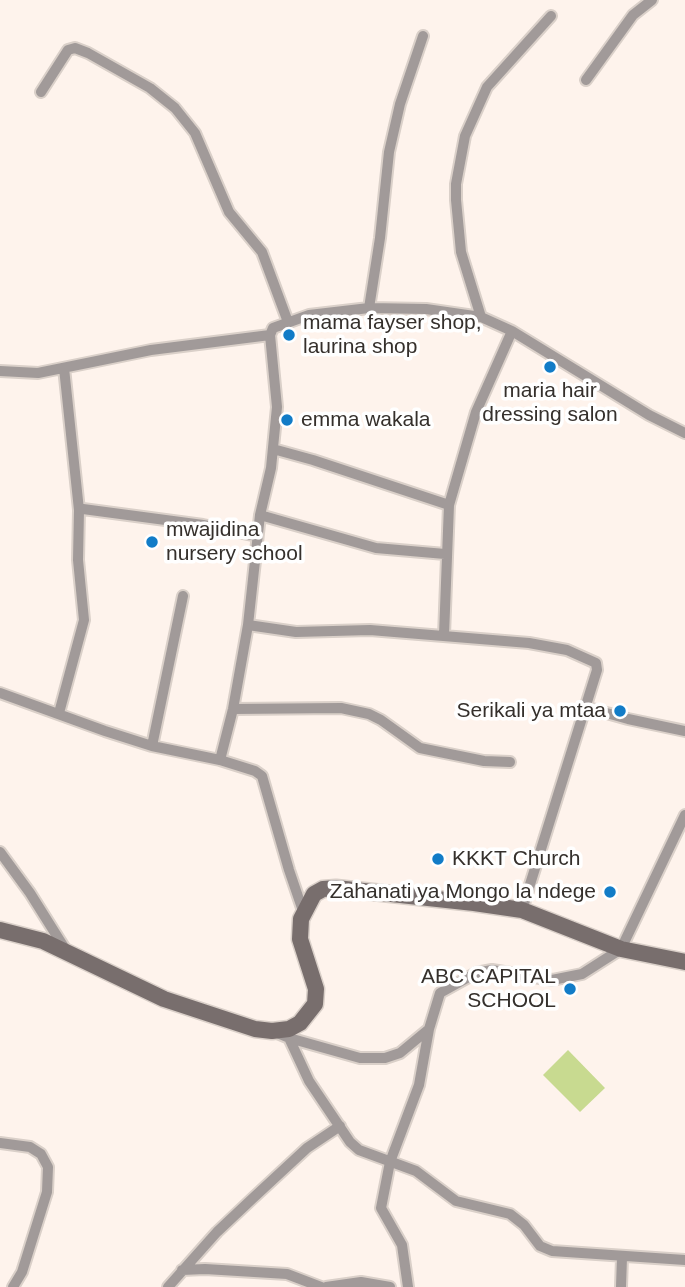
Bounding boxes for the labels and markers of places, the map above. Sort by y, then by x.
place label: mama fayser shop, laurina shop [303,310,482,360]
marker: mama fayser shop, laurina shop [281,327,297,343]
marker: maria hair dressing salon [542,359,558,375]
place label: maria hair dressing salon [482,378,618,428]
place label: emma wakala [301,407,431,433]
marker: emma wakala [279,412,295,428]
place label: mwajidina nursery school [166,517,303,567]
marker: mwajidina nursery school [144,534,160,550]
place label: Serikali ya mtaa [457,698,606,724]
marker: Serikali ya mtaa [612,703,628,719]
place label: KKKT Church [452,846,580,872]
marker: KKKT Church [430,851,446,867]
place label: Zahanati ya Mongo la ndege [330,879,596,905]
marker: Zahanati ya Mongo la ndege [602,884,618,900]
place label: ABC CAPITAL SCHOOL [421,964,556,1014]
marker: ABC CAPITAL SCHOOL [562,981,578,997]

